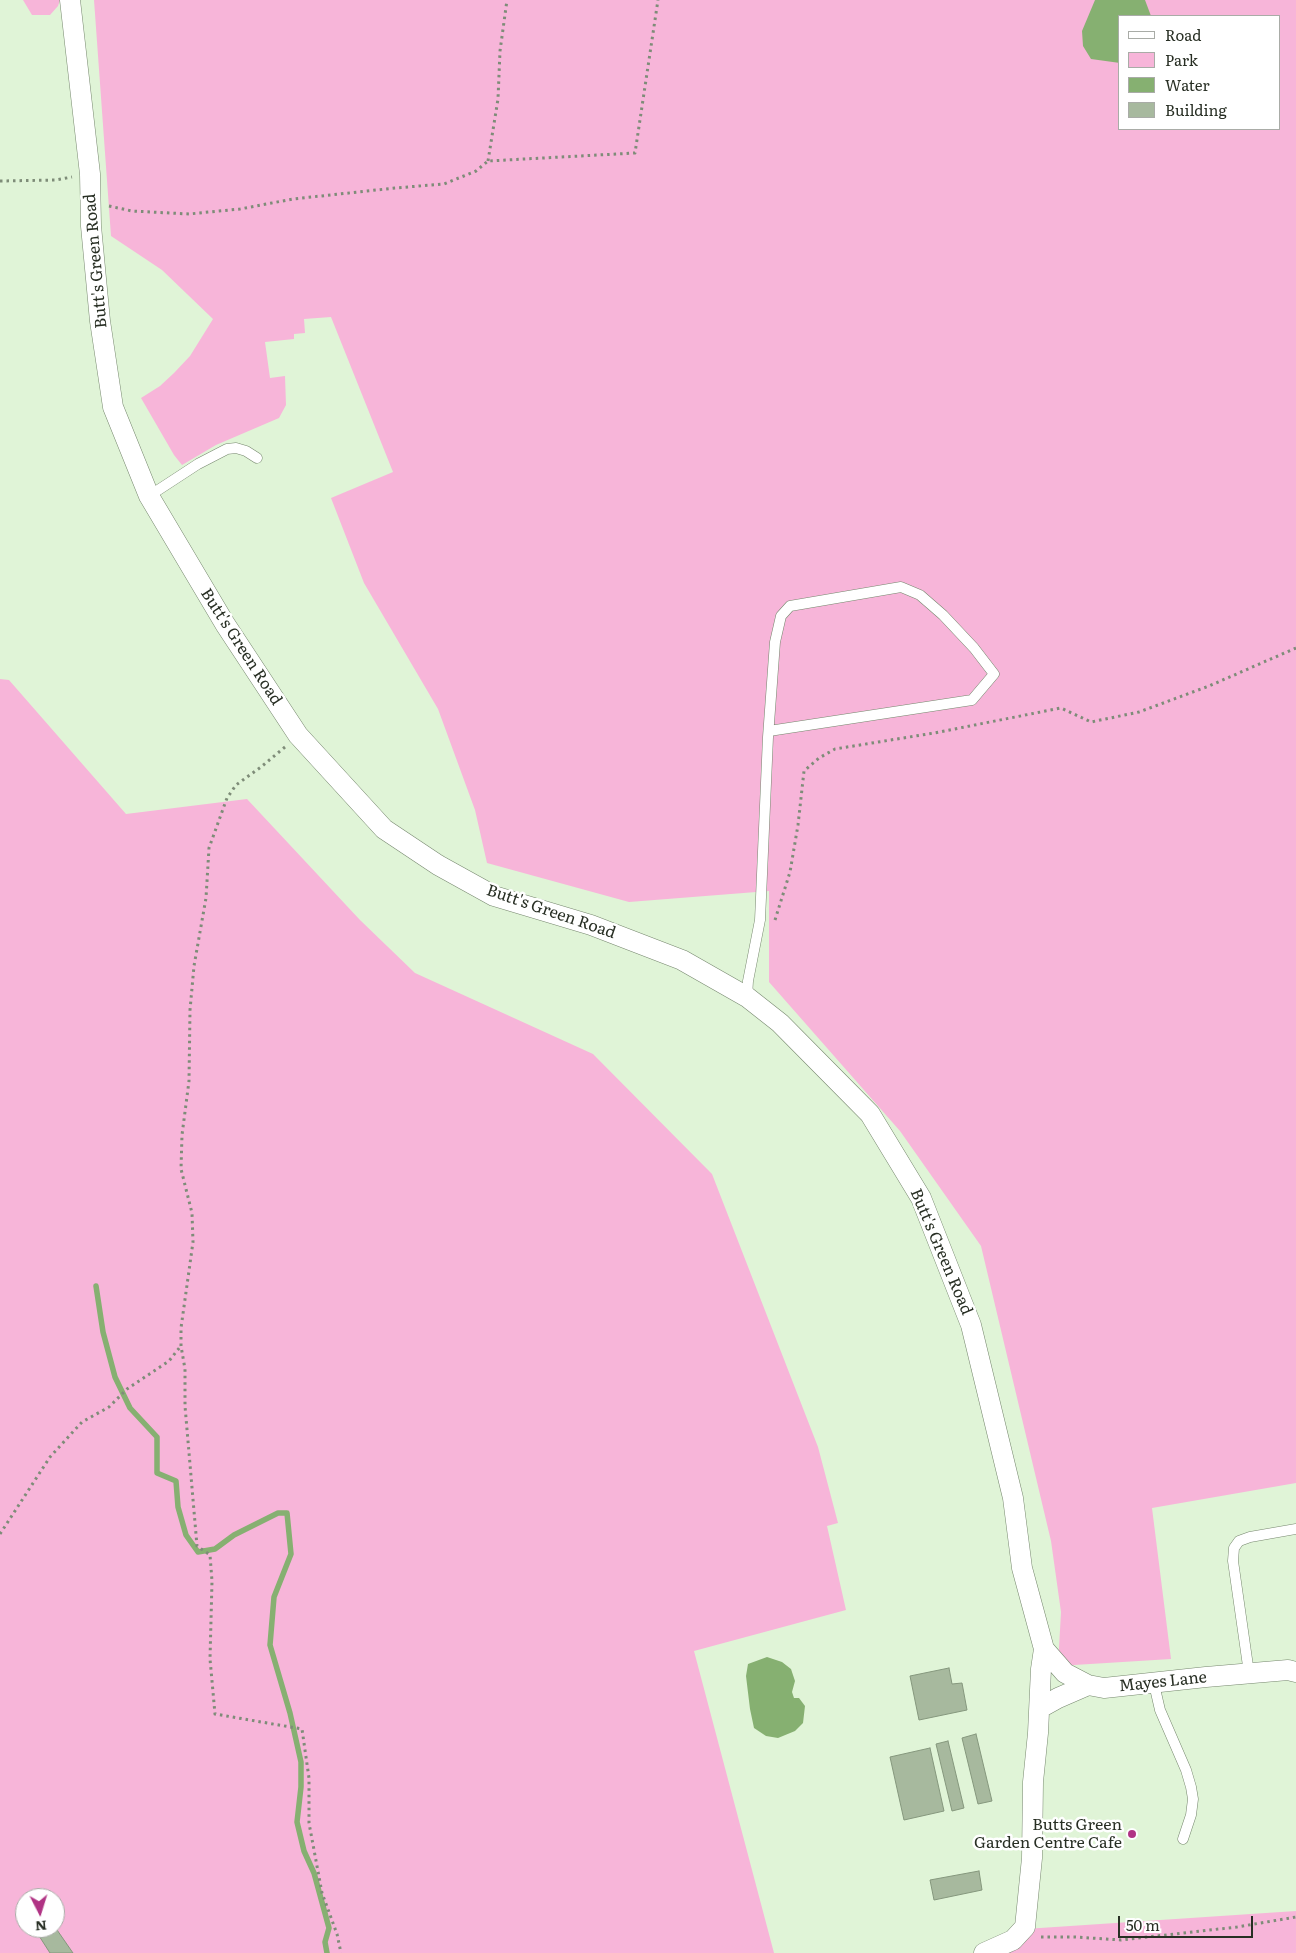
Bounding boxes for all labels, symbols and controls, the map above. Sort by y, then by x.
legend [1118,15,1281,130]
text: Road [1165,23,1201,46]
text: Park [1165,48,1198,71]
text: Water [1165,73,1210,96]
text: Building [1165,98,1227,121]
street label: Butt's Green Road [81,193,111,329]
street label: Butt's Green Road [196,585,286,709]
street label: Butt's Green Road [484,881,618,943]
street label: Butt's Green Road [906,1186,976,1318]
street label: Mayes Lane [1118,1668,1208,1696]
place label: Butts Green Garden Centre Cafe [974,1815,1122,1853]
marker: Butts Green Garden Centre Cafe [1126,1828,1138,1840]
north arrow [15,1888,65,1938]
scale bar [1121,1906,1256,1938]
text: 50 m [1126,1913,1160,1936]
text: N [34,1916,48,1937]

